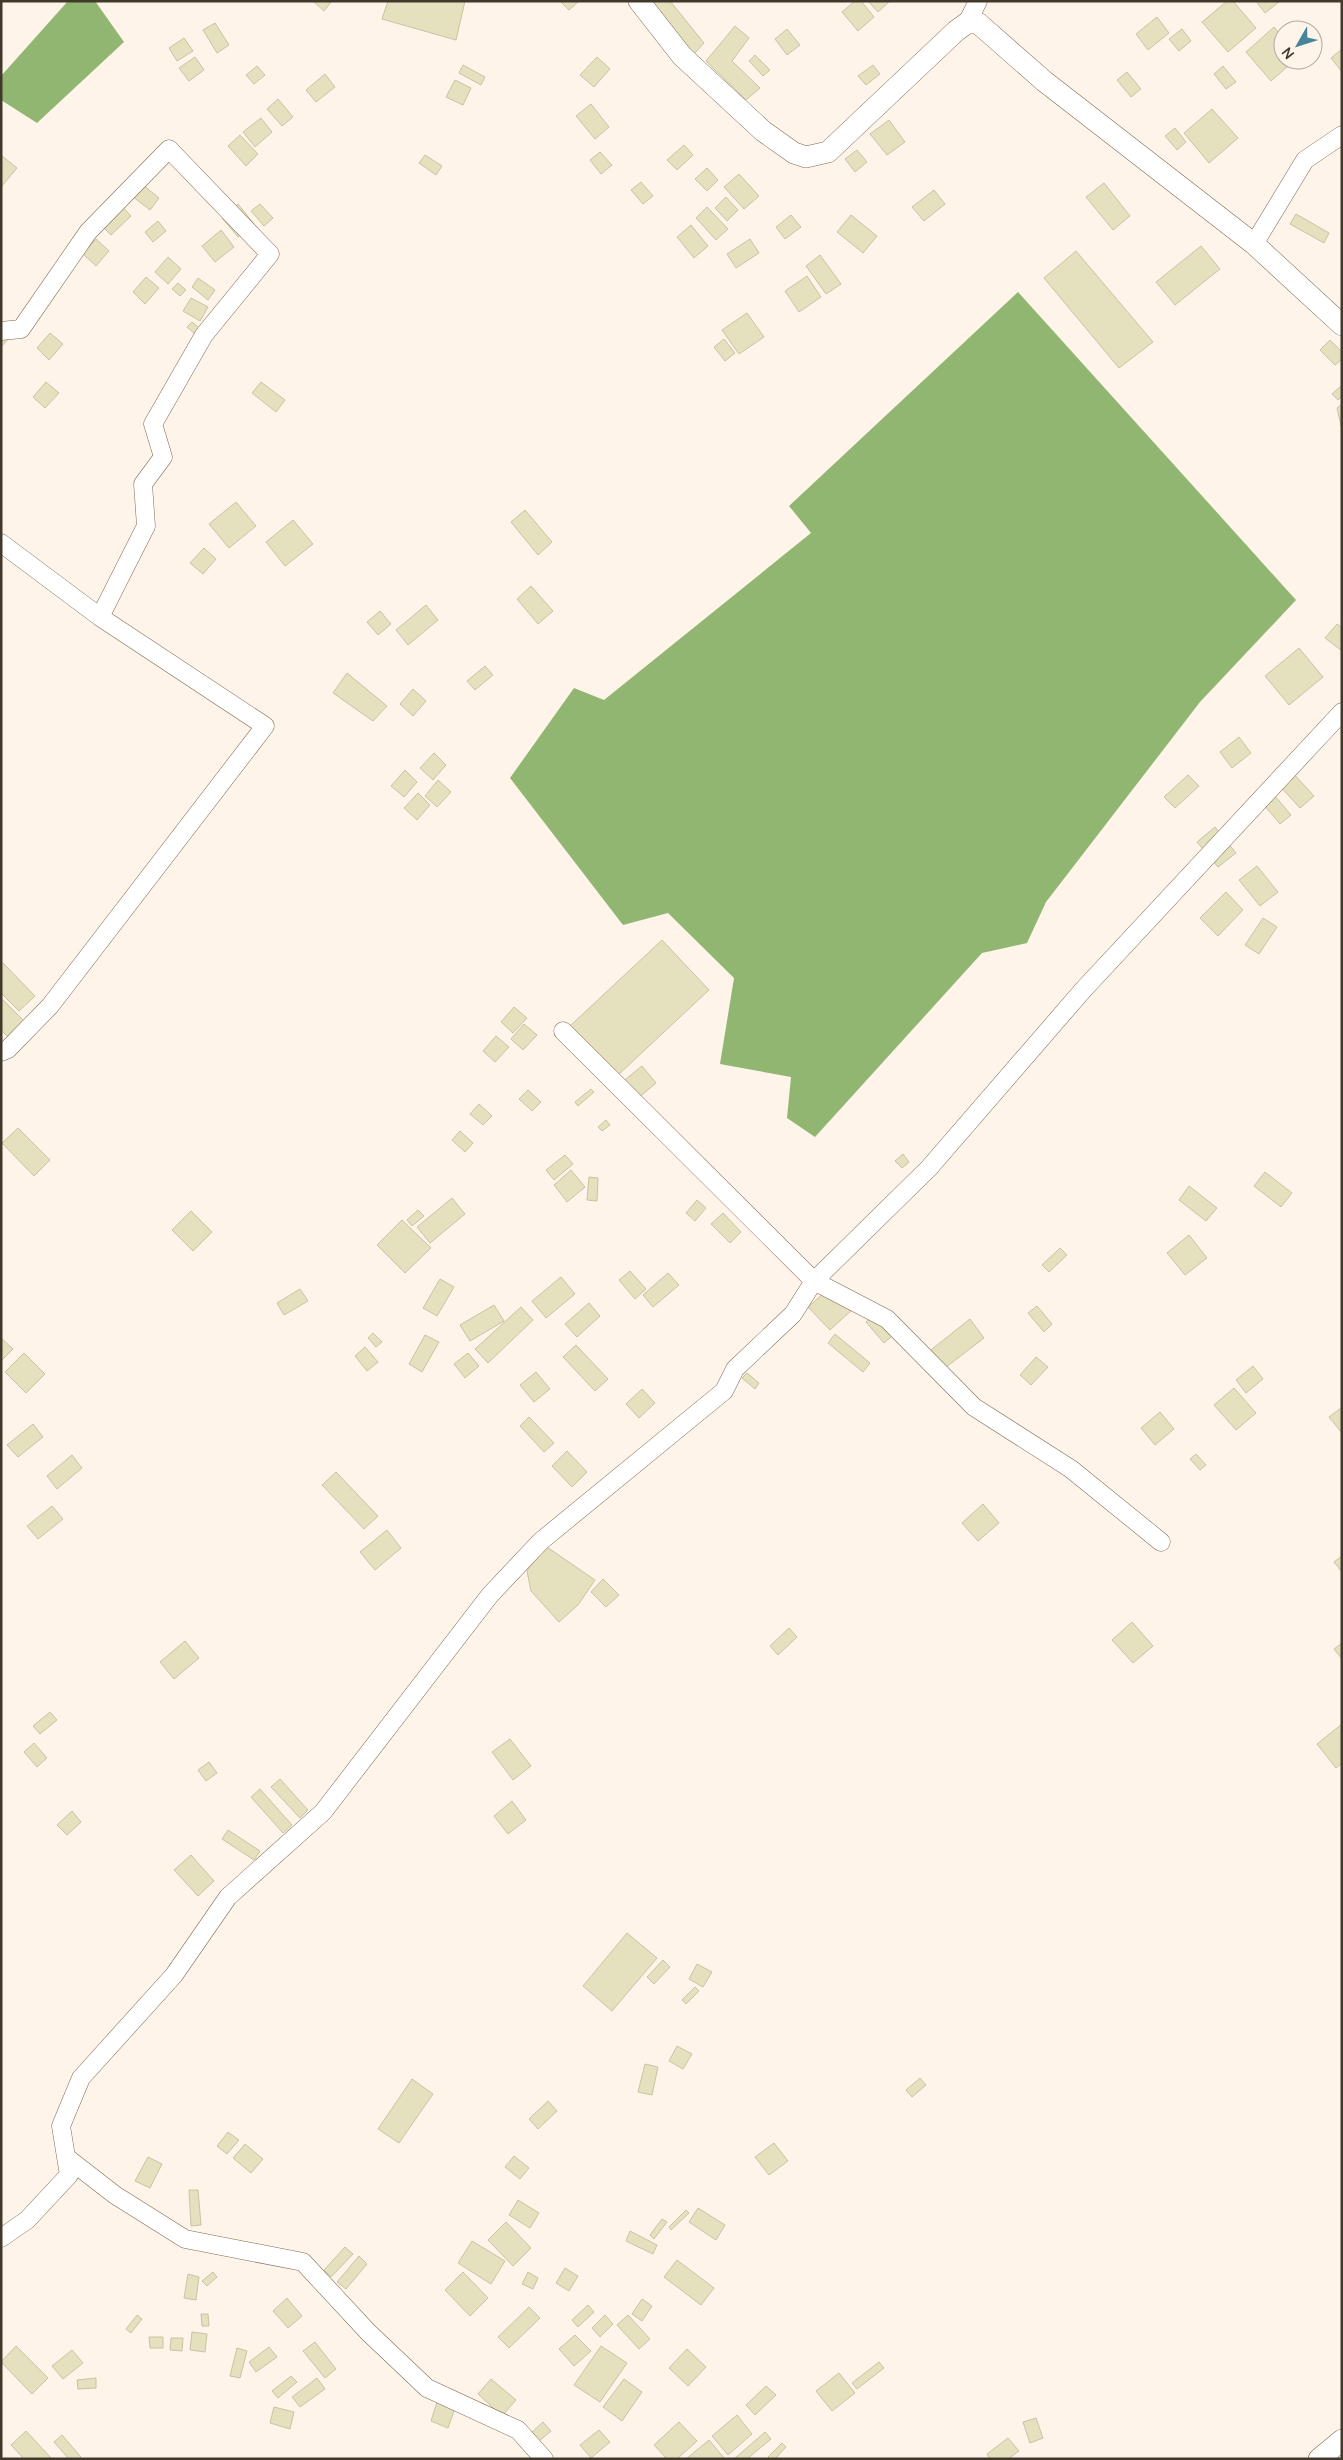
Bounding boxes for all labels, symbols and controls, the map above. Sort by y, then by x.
north arrow [1273,20,1323,70]
text: N [1277,44,1298,63]

